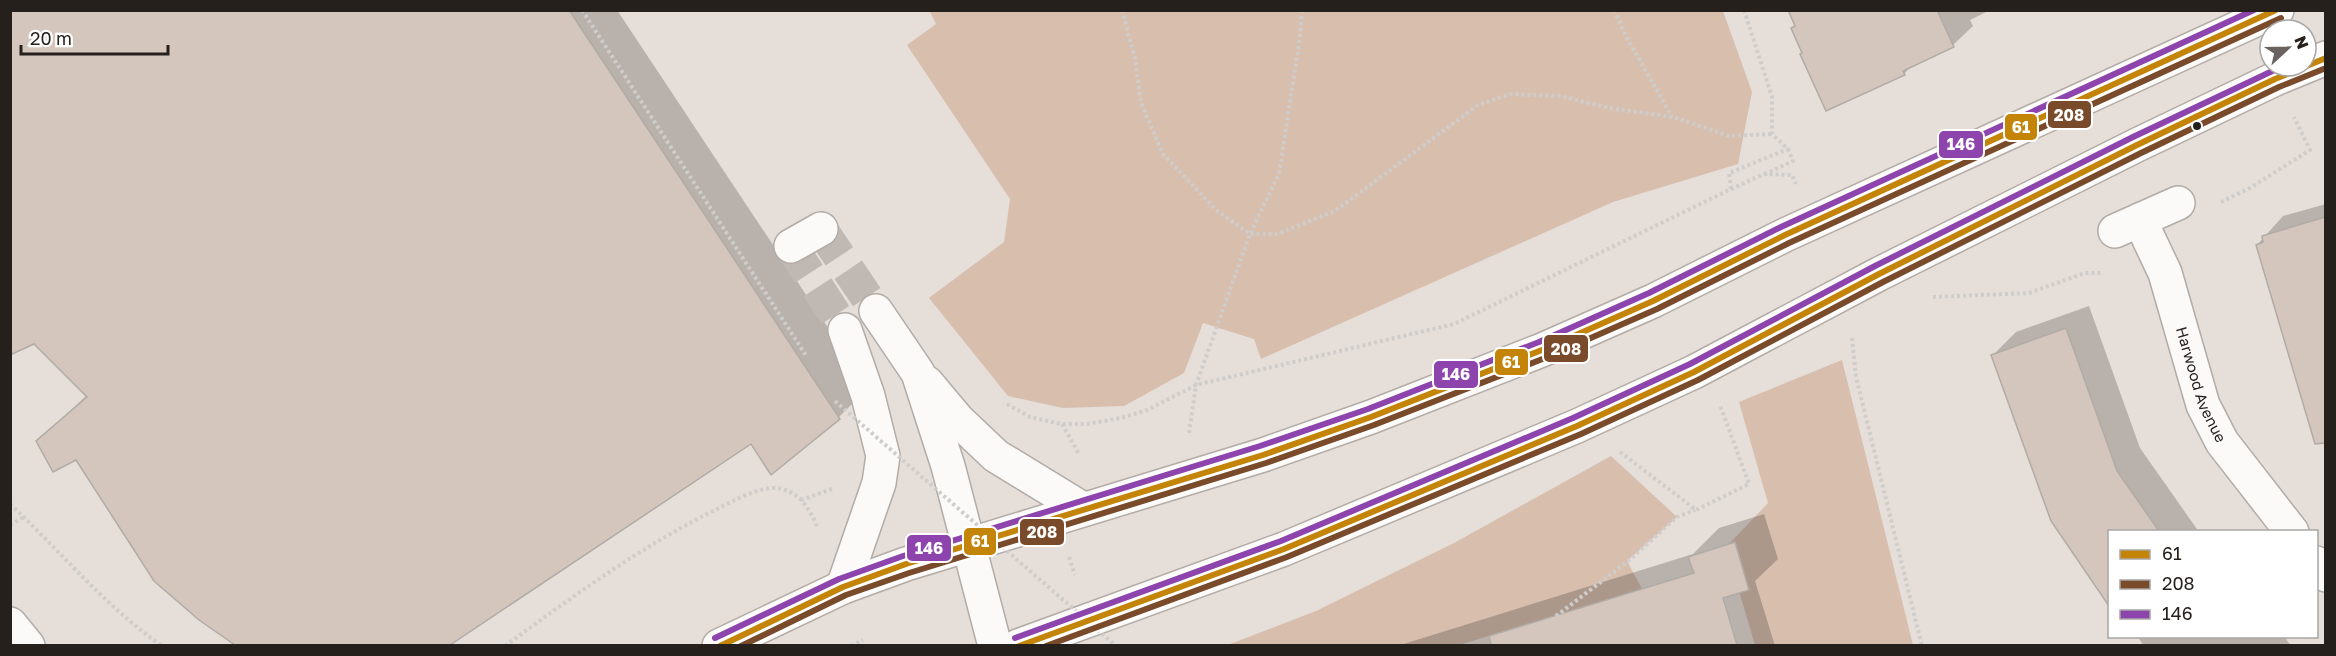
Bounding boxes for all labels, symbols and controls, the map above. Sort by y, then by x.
scale bar [21,18,168,56]
north arrow [2258,18,2318,78]
text: 20 m [30,27,72,49]
text: N [2290,33,2313,52]
line badge: 208 [2047,100,2092,129]
text: 208 [2054,105,2084,125]
line badge: 61 [2004,113,2038,141]
text: 61 [2012,117,2030,137]
unlabelled marker [2191,120,2203,132]
line badge: 146 [1938,130,1984,159]
text: 146 [1947,134,1975,154]
street label: Harwood Avenue [2173,324,2231,445]
line badge: 208 [1543,334,1589,363]
text: 208 [1551,339,1581,359]
line badge: 61 [1494,348,1529,376]
text: 61 [1502,352,1520,372]
line badge: 146 [1433,360,1479,389]
text: 146 [1442,364,1470,384]
line badge: 208 [1019,518,1065,546]
text: 208 [1027,522,1057,542]
line badge: 61 [963,527,997,556]
legend [2108,530,2318,638]
text: 61 [971,531,989,551]
line badge: 146 [906,534,952,562]
text: 146 [915,538,943,558]
text: 61 [2162,542,2182,564]
text: 208 [2162,572,2195,594]
text: 146 [2162,602,2193,624]

